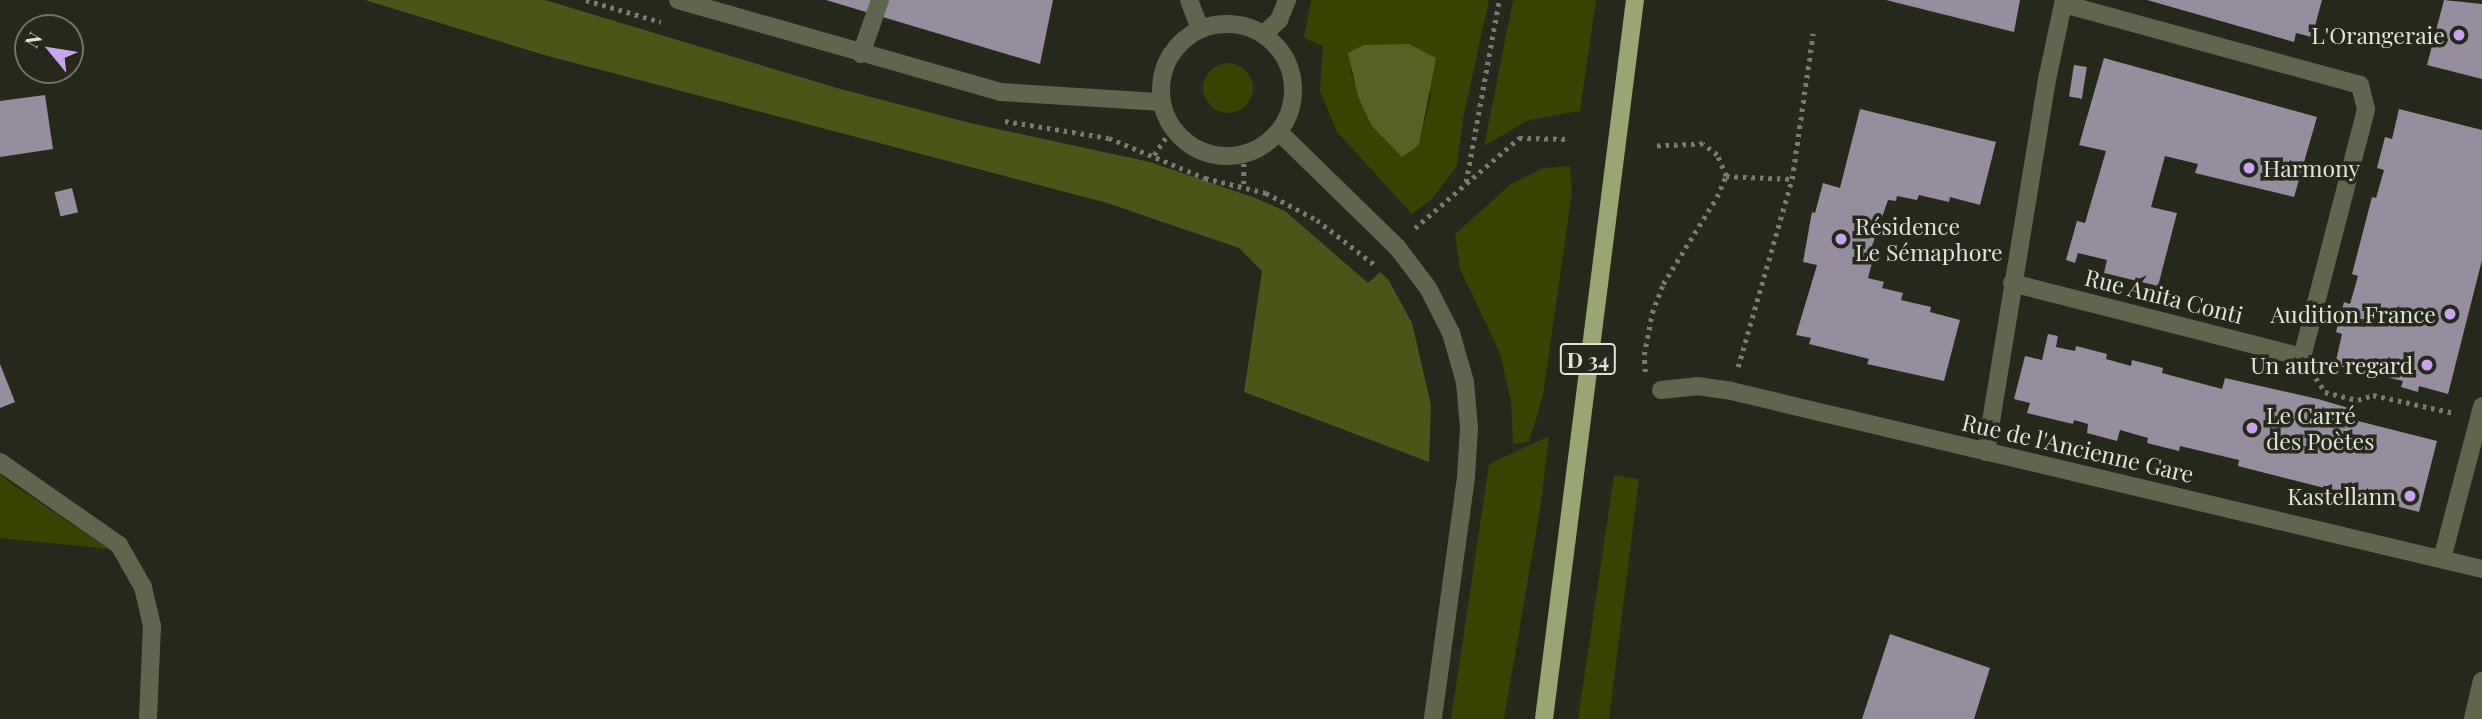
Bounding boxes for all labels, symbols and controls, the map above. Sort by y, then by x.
north arrow [14,14,84,84]
place label: L'Orangeraie [2311,21,2445,49]
text: N [18,27,47,52]
marker: L'Orangeraie [2451,27,2467,43]
place label: Harmony [2263,154,2360,182]
marker: Harmony [2241,160,2257,176]
place label: Résidence Le Sémaphore [1855,212,2003,266]
marker: Résidence Le Sémaphore [1833,231,1849,247]
street label: Rue Anita Conti [2082,263,2246,329]
place label: Audition France [2270,300,2436,328]
marker: Audition France [2442,306,2458,322]
road number: D 34 [1558,342,1618,376]
place label: Un autre regard [2250,351,2413,379]
marker: Un autre regard [2419,357,2435,373]
place label: Le Carré des Poètes [2266,401,2375,455]
street label: Rue de l'Ancienne Gare [1959,408,2197,488]
marker: Le Carré des Poètes [2244,420,2260,436]
place label: Kastellann [2287,482,2396,510]
marker: Kastellann [2402,488,2418,504]

